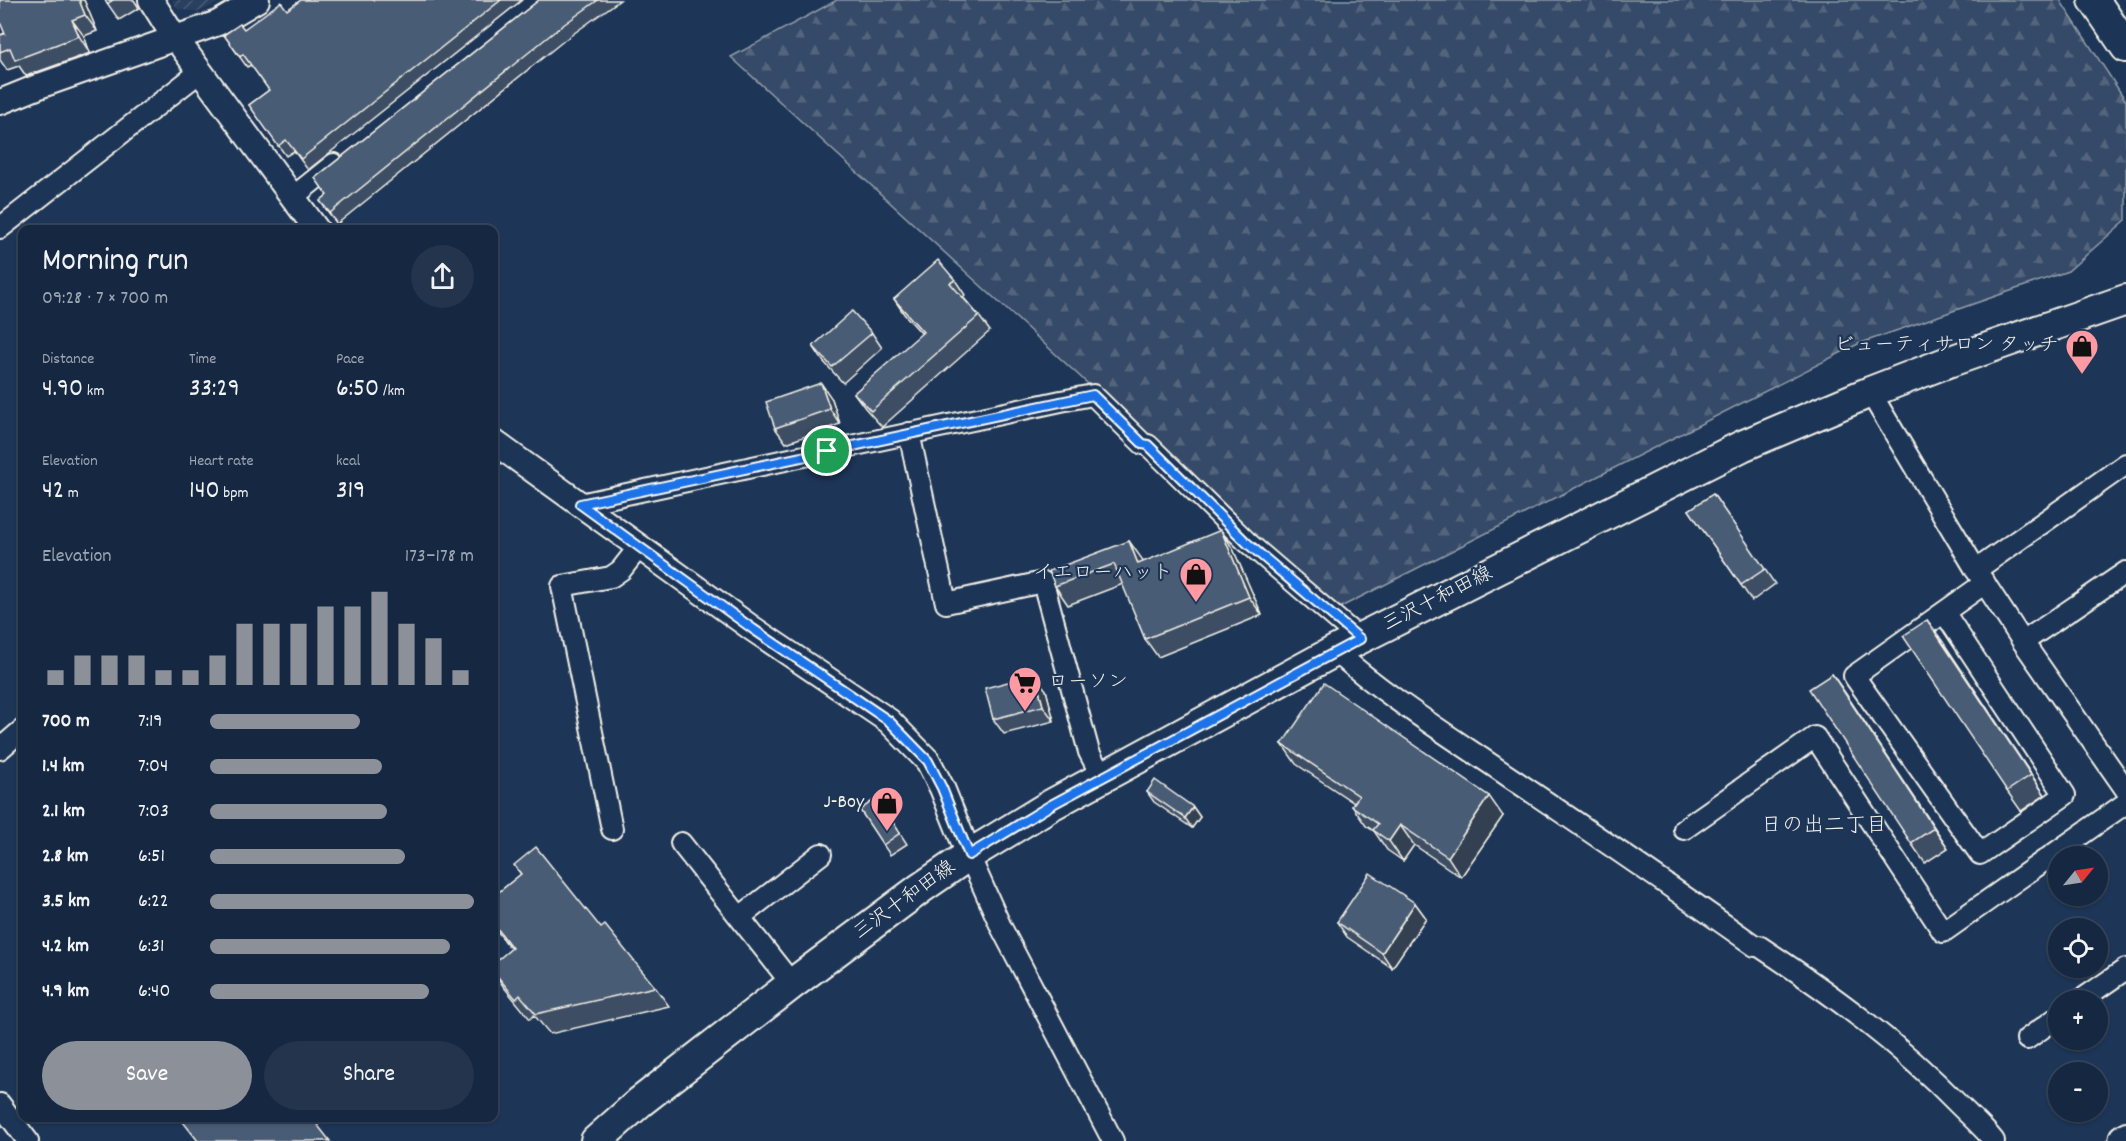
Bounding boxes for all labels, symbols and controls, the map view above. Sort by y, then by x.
text: Morning run [42,239,189,286]
button: share [411,245,474,308]
text: 09:28 · 7 × 700 m [42,285,168,313]
shop icon: ビューティサロン タッチ [2064,328,2100,375]
place label: ビューティサロン タッチ [1834,332,2059,360]
text: Distance [42,348,94,371]
text: Time [189,348,216,371]
text: Pace [336,348,364,371]
text: 4.90 [42,371,83,408]
text: 33:29 [189,371,240,408]
text: 6:50 [336,371,379,408]
text: km [83,380,104,403]
text: /km [379,380,405,403]
pin [801,425,852,476]
icon: arrive [810,434,843,467]
text: Elevation [42,450,98,473]
text: Heart rate [189,450,254,473]
text: kcal [336,450,360,473]
text: 42 [42,473,64,510]
text: 140 [189,473,220,510]
text: 319 [336,473,365,510]
text: m [64,482,79,505]
text: bpm [220,482,249,505]
text: Elevation [42,543,112,571]
text: 173–178 m [405,543,474,571]
shop icon: イエローハット [1178,556,1214,603]
place label: イエローハット [1033,560,1173,588]
street label: 三沢十和田線 [1378,560,1498,640]
supermarket icon: ローソン [1007,665,1043,712]
place label: ローソン [1048,669,1128,697]
text: 700 m [42,708,90,736]
text: 7:19 [138,708,163,736]
text: 1.4 km [42,753,85,781]
text: 7:04 [138,753,168,781]
shop icon: J-Boy [869,785,905,832]
place label: J-Boy [823,789,865,817]
text: 2.1 km [42,798,85,826]
text: 7:03 [138,798,169,826]
district label: 日の出二丁目 [1761,812,1887,842]
text: 2.8 km [42,843,89,871]
text: 6:51 [138,843,165,871]
north arrow [2048,846,2108,906]
map controls [2048,846,2108,1122]
street label: 三沢十和田線 [848,854,962,948]
text: 3.5 km [42,888,90,916]
text: 6:22 [138,888,169,916]
button: locate [2048,918,2108,978]
text: 4.2 km [42,933,89,961]
text: 6:31 [138,933,164,961]
text: 4.9 km [42,978,89,1006]
text: 6:40 [138,978,170,1006]
button: + [2048,990,2108,1050]
button: Save [42,1041,252,1110]
button: Share [264,1041,474,1110]
button: − [2048,1062,2108,1122]

